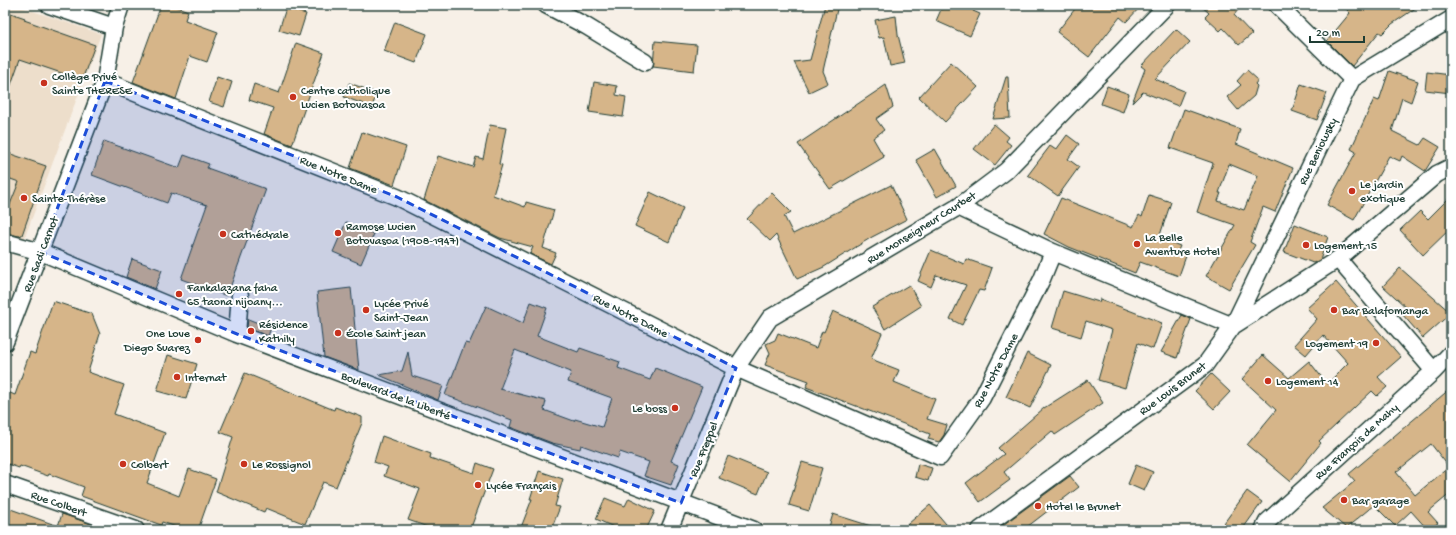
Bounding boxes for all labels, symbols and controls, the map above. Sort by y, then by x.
scale bar [1310,18,1364,44]
text: 20 m [1316,27,1341,41]
place label: Collège Privé Sainte THERESE [52,71,133,99]
marker: Collège Privé Sainte THERESE [39,78,49,88]
place label: Centre catholique Lucien Botovasoa [301,85,391,113]
marker: Centre catholique Lucien Botovasoa [288,92,298,102]
street label: Rue Beniowsky [1297,116,1341,188]
street label: Rue Notre Dame [297,154,380,198]
place label: Le jardin exotique [1360,179,1406,207]
marker: Le jardin exotique [1347,186,1357,196]
street label: Rue Monseigneur Courbet [865,189,980,268]
marker: Sainte-Thérèse [19,193,29,203]
place label: Sainte-Thérèse [32,193,107,207]
street label: Rue Sadi Carnot [21,214,63,295]
place label: Ramose Lucien Botovasoa (1908-1947) [345,221,459,249]
marker: Ramose Lucien Botovasoa (1908-1947) [333,228,343,238]
marker: Cathédrale [218,229,228,239]
place label: Cathédrale [231,229,289,243]
place label: La Belle Aventure Hotel [1145,232,1220,260]
marker: La Belle Aventure Hotel [1132,239,1142,249]
marker: Logement 15 [1301,240,1311,250]
place label: Logement 15 [1314,240,1377,254]
place label: Fankalazana faha 65 taona nijoany... [186,282,283,310]
marker: Fankalazana faha 65 taona nijoany... [174,289,184,299]
street label: Rue Notre Dame [590,292,671,342]
place label: Lycée Privé Saint-Jean [374,298,429,326]
marker: Lycée Privé Saint-Jean [361,305,371,315]
marker: Bar Balafomanga [1329,305,1339,315]
place label: Bar Balafomanga [1341,305,1429,319]
place label: Résidence Kathily [259,319,309,347]
marker: Résidence Kathily [246,326,256,336]
place label: One Love Diego Suarez [123,328,191,356]
marker: École Saint jean [333,328,343,338]
place label: École Saint jean [346,328,426,342]
street label: Rue Notre Dame [971,331,1023,411]
marker: One Love Diego Suarez [193,335,203,345]
place label: Logement 19 [1305,338,1368,352]
marker: Logement 19 [1371,338,1381,348]
street label: Rue Louis Brunet [1137,359,1210,419]
street label: Boulevard de la Liberté [338,369,453,424]
marker: Internat [172,372,182,382]
place label: Internat [185,372,227,386]
marker: Logement 14 [1263,376,1273,386]
place label: Logement 14 [1276,376,1339,390]
street label: Rue François de Mahy [1313,401,1402,484]
place label: Le boss [632,403,668,417]
marker: Le boss [670,403,680,413]
street label: Rue Freppel [687,420,722,479]
marker: Colbert [118,459,128,469]
place label: Colbert [131,459,169,473]
marker: Le Rossignol [239,459,249,469]
place label: Le Rossignol [252,459,311,473]
marker: Lycée Français [473,480,483,490]
place label: Lycée Français [486,480,557,494]
street label: Rue Colbert [29,489,89,521]
marker: Bar garage [1339,495,1349,505]
place label: Bar garage [1351,495,1410,509]
marker: Hotel le Brunet [1033,501,1043,511]
place label: Hotel le Brunet [1046,501,1121,515]

